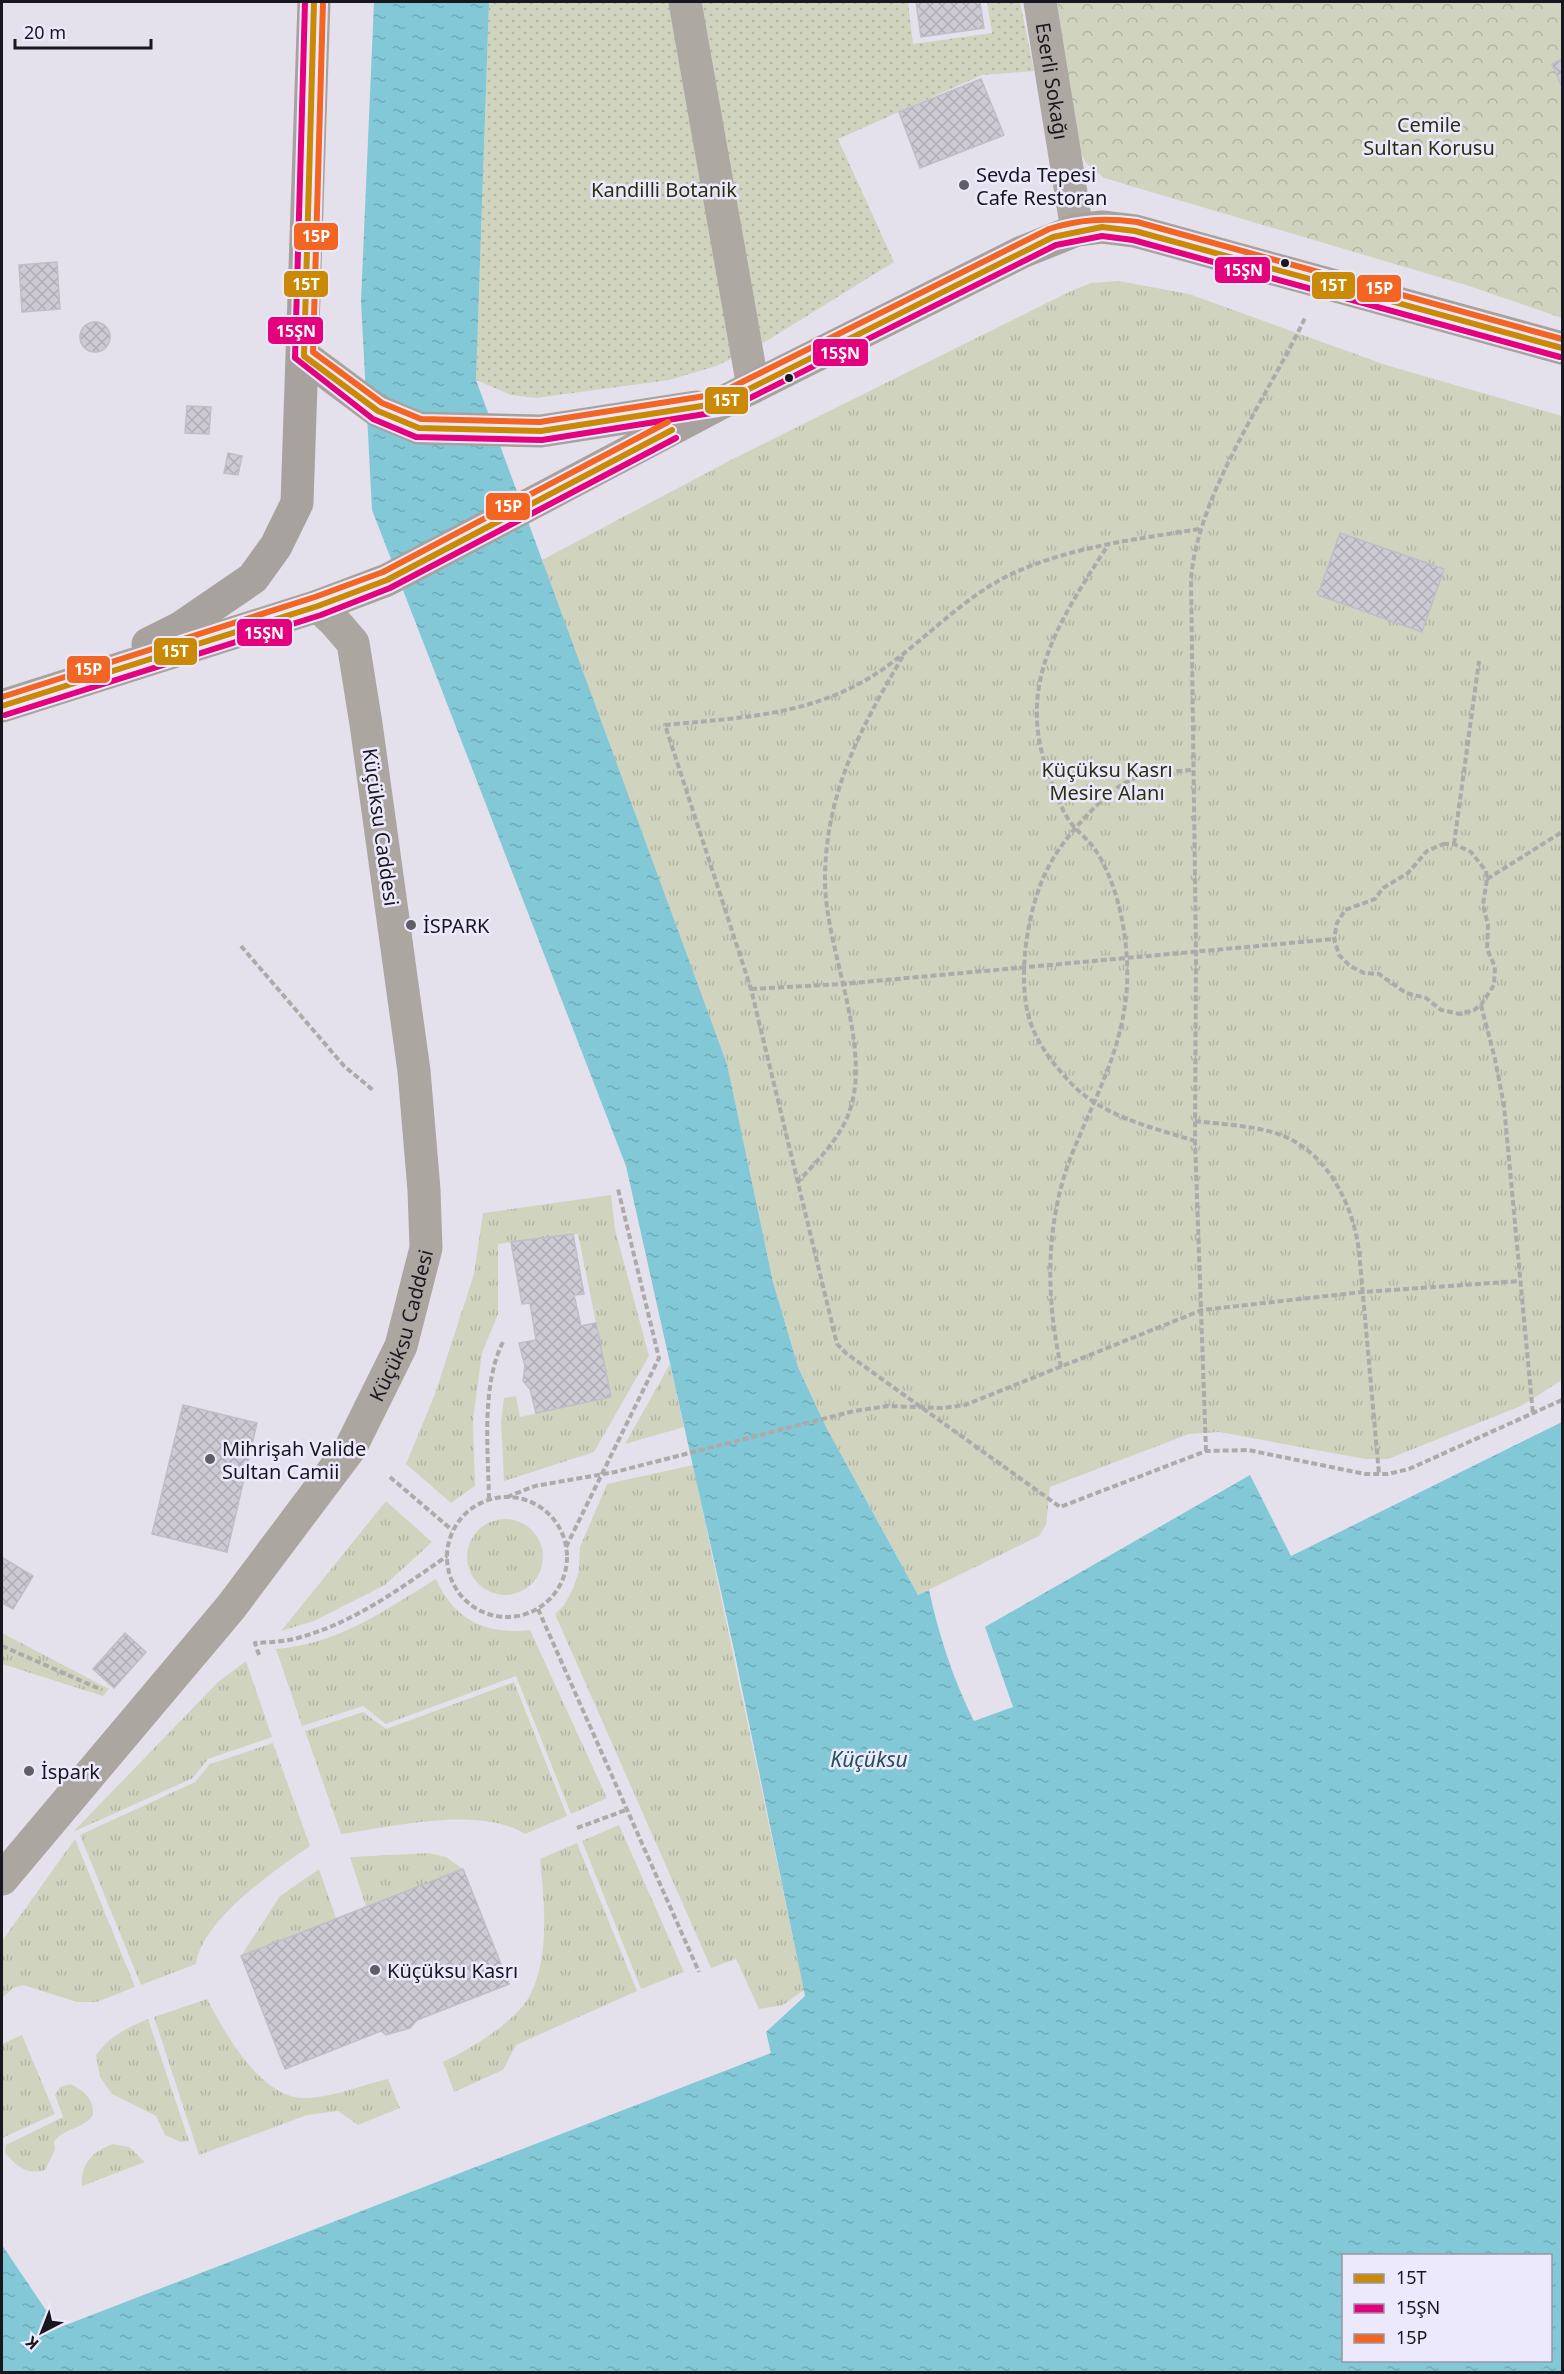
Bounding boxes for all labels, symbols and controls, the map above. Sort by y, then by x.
scale bar [15,12,152,50]
text: 20 m [24,20,66,44]
street label: Eserli Sokağı [1030,20,1076,142]
park label: Cemile Sultan Korusu [1363,111,1495,161]
place label: Sevda Tepesi Cafe Restoran [976,161,1107,211]
park label: Kandilli Botanik [591,176,737,203]
marker: Sevda Tepesi Cafe Restoran [957,178,971,192]
line badge: 15P [293,222,339,251]
text: 15P [302,225,330,247]
line badge: 15ŞN [1214,256,1271,284]
unlabelled marker [1279,257,1291,269]
text: 15ŞN [1223,259,1263,281]
line badge: 15T [283,270,329,298]
line badge: 15T [1311,271,1356,300]
text: 15T [292,273,320,295]
text: 15T [1319,274,1347,296]
line badge: 15P [1356,274,1402,303]
text: 15P [1365,277,1393,299]
line badge: 15ŞN [267,316,324,345]
text: 15ŞN [276,320,316,342]
line badge: 15ŞN [812,338,869,367]
text: 15ŞN [820,342,860,364]
unlabelled marker [783,372,795,384]
line badge: 15T [704,386,749,415]
text: 15T [712,389,740,411]
line badge: 15P [485,492,531,521]
text: 15P [494,495,522,517]
line badge: 15ŞN [236,618,293,647]
text: 15ŞN [244,622,284,644]
line badge: 15T [153,637,198,666]
text: 15T [161,640,189,662]
line badge: 15P [66,655,111,684]
text: 15P [74,658,102,680]
street label: Küçüksu Caddesi [357,746,405,908]
park label: Küçüksu Kasrı Mesire Alanı [1041,756,1173,806]
place label: İSPARK [423,912,490,939]
marker: İSPARK [404,918,418,932]
street label: Küçüksu Caddesi [362,1246,439,1406]
place label: Mihrişah Valide Sultan Camii [222,1435,366,1485]
marker: Mihrişah Valide Sultan Camii [203,1452,217,1466]
water label: Küçüksu [830,1745,908,1773]
place label: İspark [41,1758,100,1785]
marker: İspark [22,1764,36,1778]
place label: Küçüksu Kasrı [387,1957,518,1984]
marker: Küçüksu Kasrı [368,1963,382,1977]
legend [1342,2254,1552,2362]
text: 15T [1396,2265,1427,2289]
text: 15ŞN [1396,2295,1440,2319]
north arrow [12,2302,72,2362]
text: 15P [1396,2325,1427,2349]
text: K [20,2331,43,2355]

